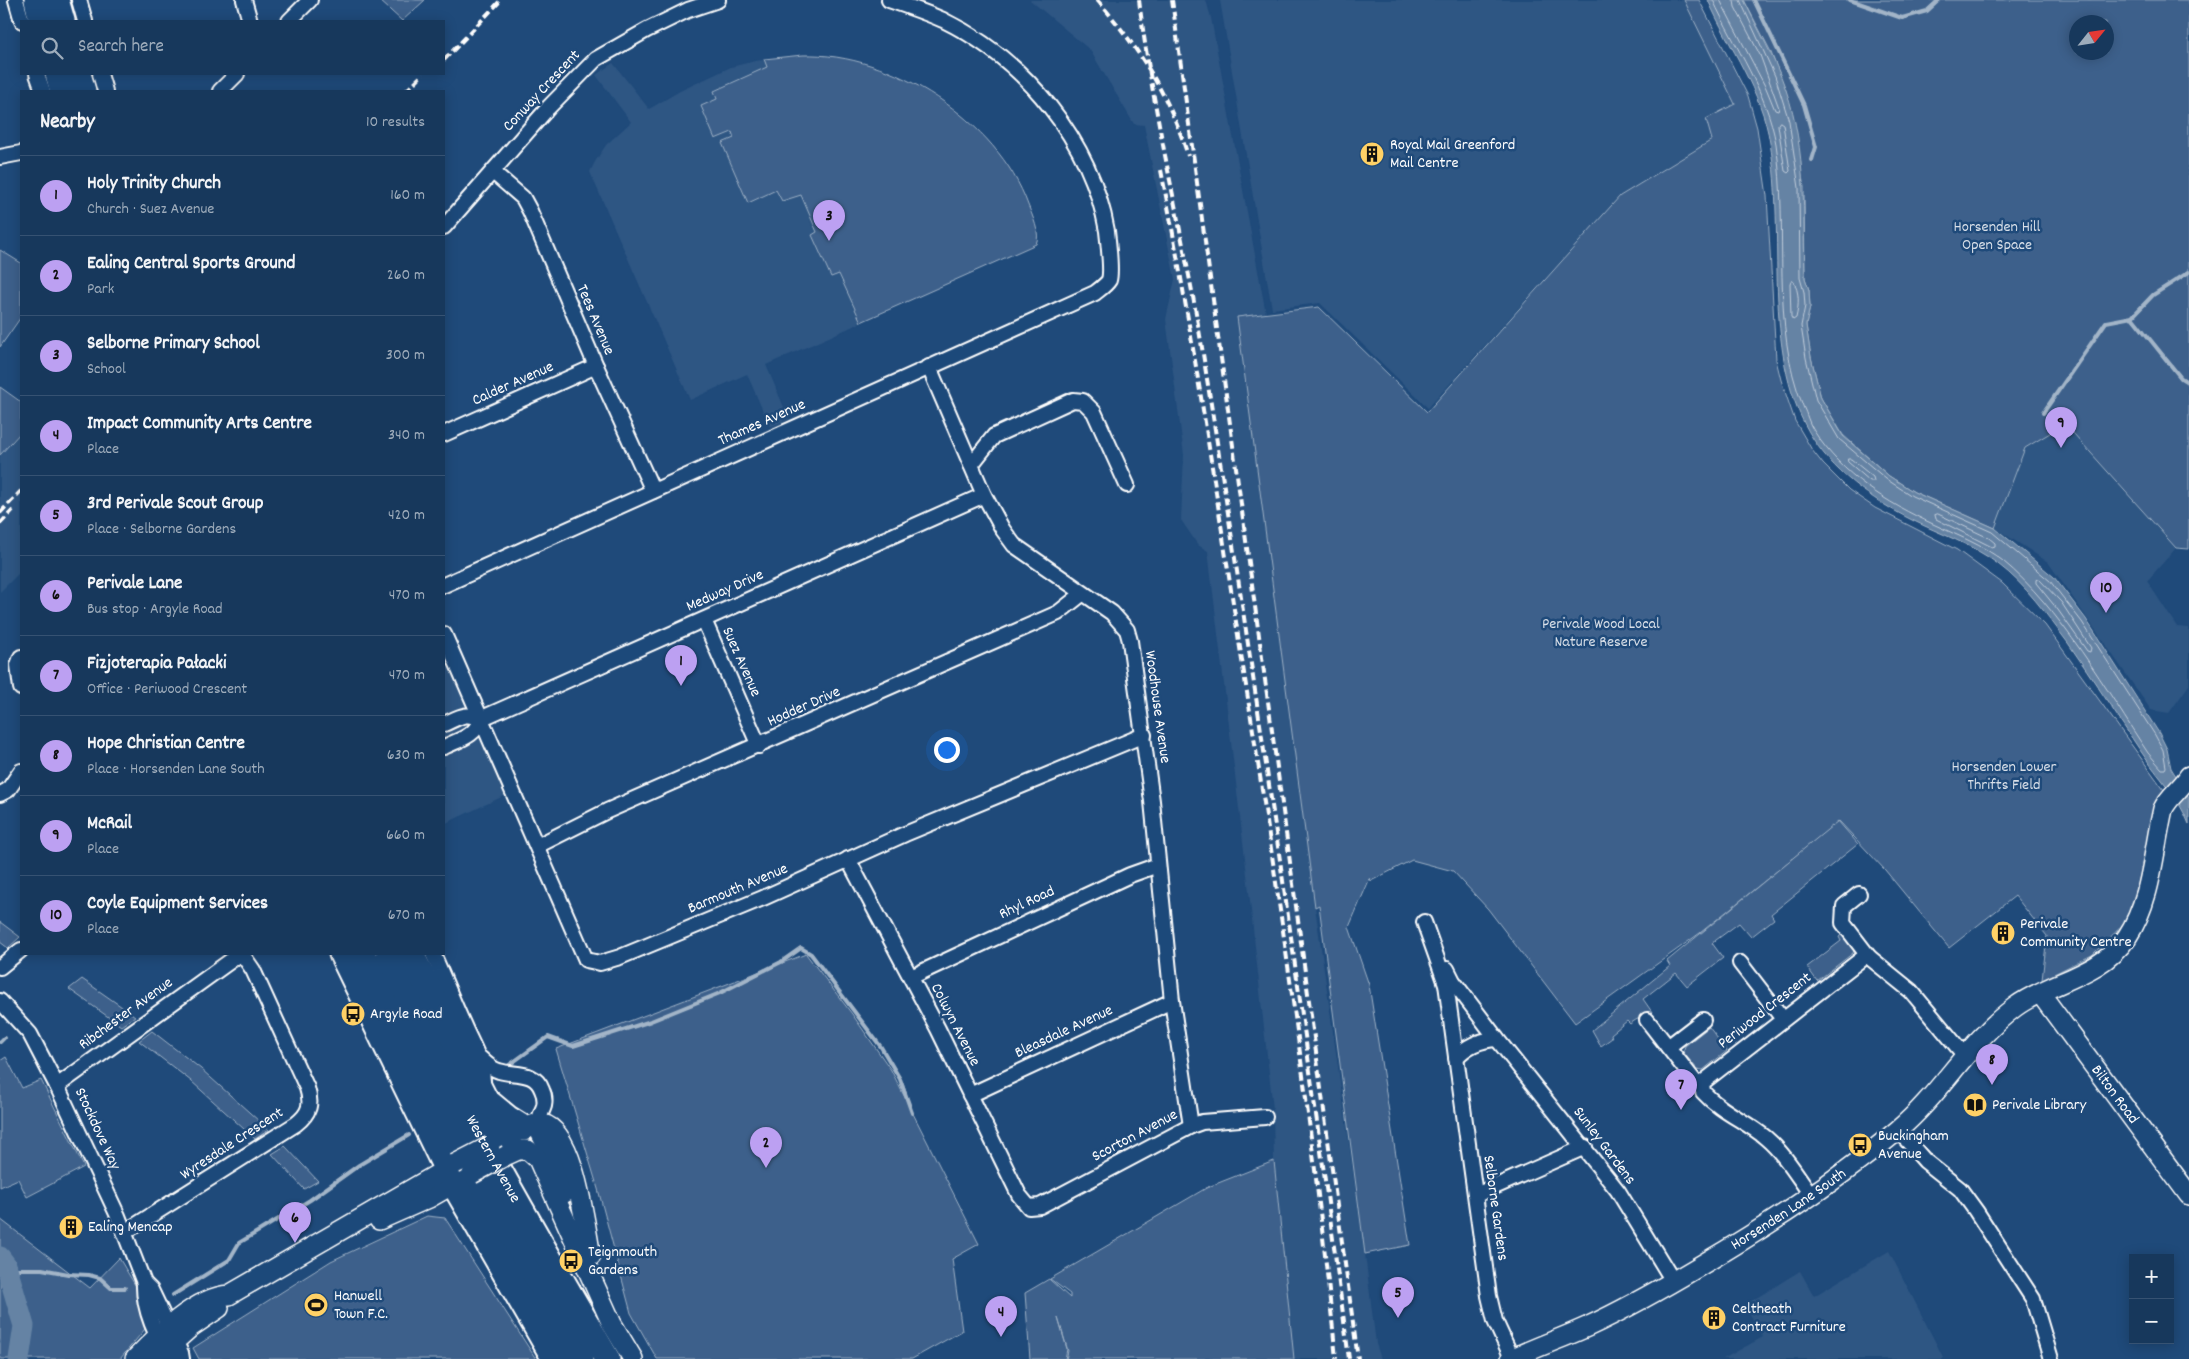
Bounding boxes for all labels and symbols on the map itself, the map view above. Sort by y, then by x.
north arrow [2069,15,2114,60]
street label: Conway Crescent [498,45,586,137]
place label: Royal Mail Greenford Mail Centre [1390,134,1515,175]
building icon: Royal Mail Greenford Mail Centre [1359,141,1385,167]
pin: 3 [813,200,845,241]
park label: Horsenden Hill Open Space [1954,216,2041,257]
street label: Tees Avenue [570,281,620,359]
street label: Calder Avenue [469,356,557,412]
street label: Thames Avenue [715,393,809,453]
pin: 9 [2045,407,2077,448]
street label: Medway Drive [683,564,767,618]
pin: 10 [2090,572,2122,613]
park label: Perivale Wood Local Nature Reserve [1542,613,1660,654]
street label: Suez Avenue [715,623,767,701]
pin: 1 [665,645,697,686]
street label: Woodhouse Avenue [1138,649,1176,765]
street label: Hodder Drive [764,681,844,733]
your location [934,737,960,763]
park label: Horsenden Lower Thrifts Field [1952,756,2057,797]
street label: Barmouth Avenue [684,858,792,920]
street label: Rhyl Road [995,880,1059,926]
place label: Perivale Community Centre [2020,913,2132,954]
building icon: Perivale Community Centre [1990,920,2016,946]
street label: Periwood Crescent [1713,967,1817,1055]
street label: Ribchester Avenue [74,972,178,1056]
street label: Colwyn Avenue [924,979,986,1071]
street label: Bleasdale Avenue [1011,999,1117,1065]
bus stop icon: Argyle Road [340,1001,366,1027]
place label: Argyle Road [370,1003,443,1026]
pin: 8 [1976,1044,2008,1085]
street label: Bilton Road [2085,1060,2144,1129]
pin: 7 [1665,1069,1697,1110]
street label: Stockdove Way [68,1084,126,1174]
library icon: Perivale Library [1962,1092,1988,1118]
place label: Perivale Library [1992,1094,2087,1117]
street label: Wyresdale Crescent [176,1102,288,1186]
street label: Sunley Gardens [1567,1102,1641,1190]
street label: Scorton Avenue [1088,1104,1182,1168]
street label: Western Avenue [460,1111,526,1207]
place label: Buckingham Avenue [1878,1125,1949,1166]
pin: 2 [750,1127,782,1168]
bus stop icon: Buckingham Avenue [1847,1132,1873,1158]
street label: Selborne Gardens [1476,1154,1514,1262]
street label: Horsenden Lane South [1726,1163,1851,1256]
pin: 6 [279,1202,311,1243]
building icon: Ealing Mencap [58,1214,84,1240]
place label: Ealing Mencap [88,1216,173,1239]
place label: Teignmouth Gardens [588,1241,657,1282]
bus stop icon: Teignmouth Gardens [558,1248,584,1274]
pin: 5 [1382,1277,1414,1318]
place label: Hanwell Town F.C. [334,1285,388,1326]
sports icon: Hanwell Town F.C. [303,1292,329,1318]
pin: 4 [985,1296,1017,1337]
place label: Celtheath Contract Furniture [1732,1298,1846,1339]
building icon: Celtheath Contract Furniture [1701,1305,1727,1331]

